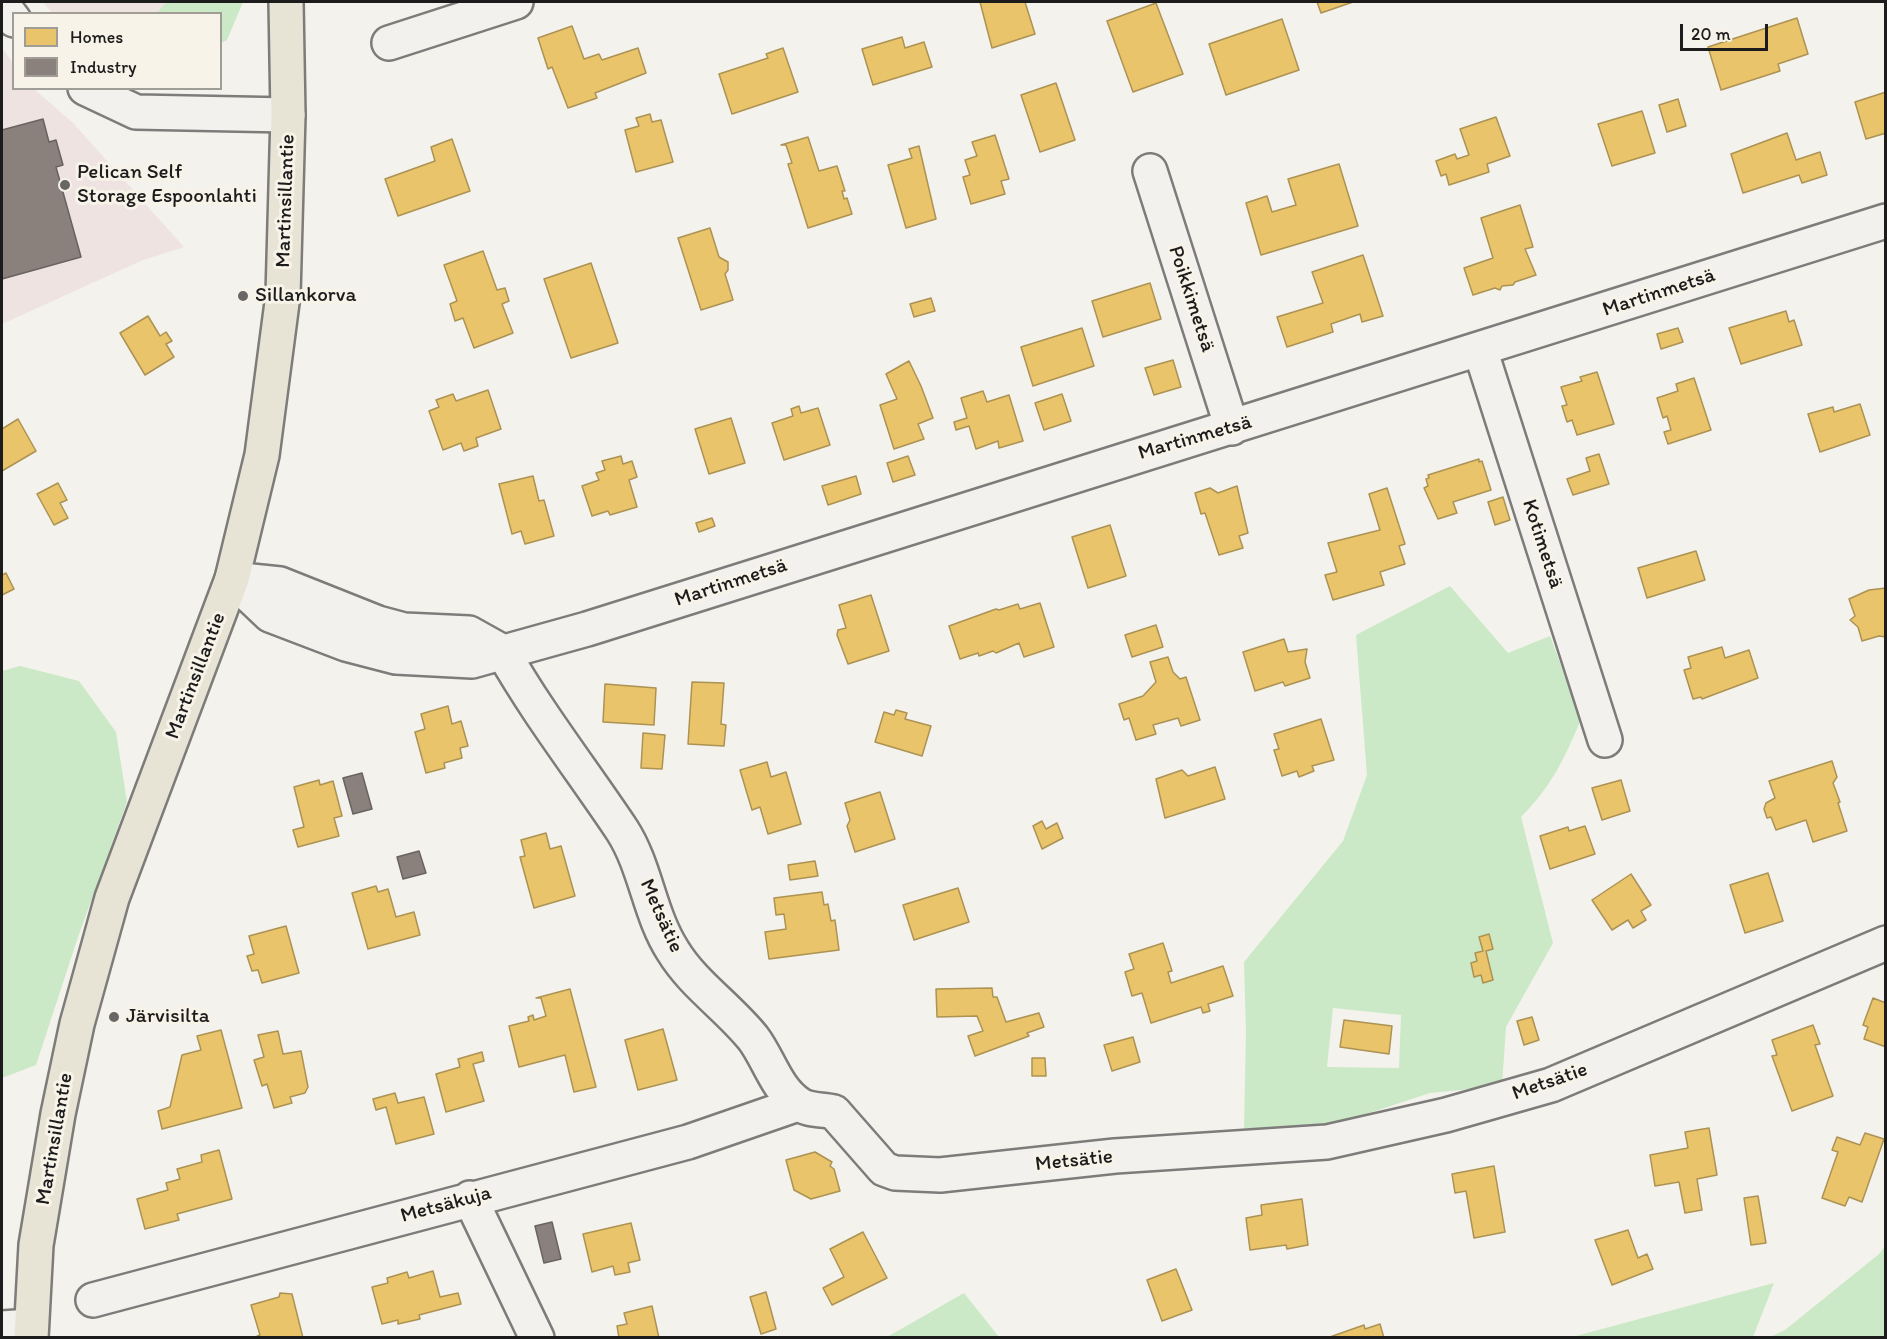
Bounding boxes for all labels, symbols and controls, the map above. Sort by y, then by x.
legend [12,12,222,90]
scale bar [1683,12,1772,50]
text: 20 m [1691,23,1731,45]
text: Homes [70,26,123,48]
text: Industry [70,56,137,78]
street label: Martinsillantie [271,134,301,268]
place label: Pelican Self Storage Espoonlahti [77,160,257,210]
marker: Pelican Self Storage Espoonlahti [58,178,72,192]
street label: Poikkimetsä [1162,243,1220,355]
street label: Martinmetsä [1599,263,1719,323]
place label: Sillankorva [255,283,356,309]
marker: Sillankorva [236,289,250,303]
street label: Martinmetsä [1135,410,1255,466]
street label: Kotimetsä [1516,496,1568,592]
street label: Martinmetsä [671,553,791,613]
street label: Martinsillantie [160,609,232,743]
street label: Metsätie [634,875,688,957]
place label: Järvisilta [126,1004,210,1030]
marker: Järvisilta [107,1010,121,1024]
street label: Metsätie [1509,1057,1591,1107]
street label: Martinsillantie [31,1071,79,1207]
street label: Metsätie [1034,1144,1114,1178]
street label: Metsäkuja [398,1181,494,1229]

